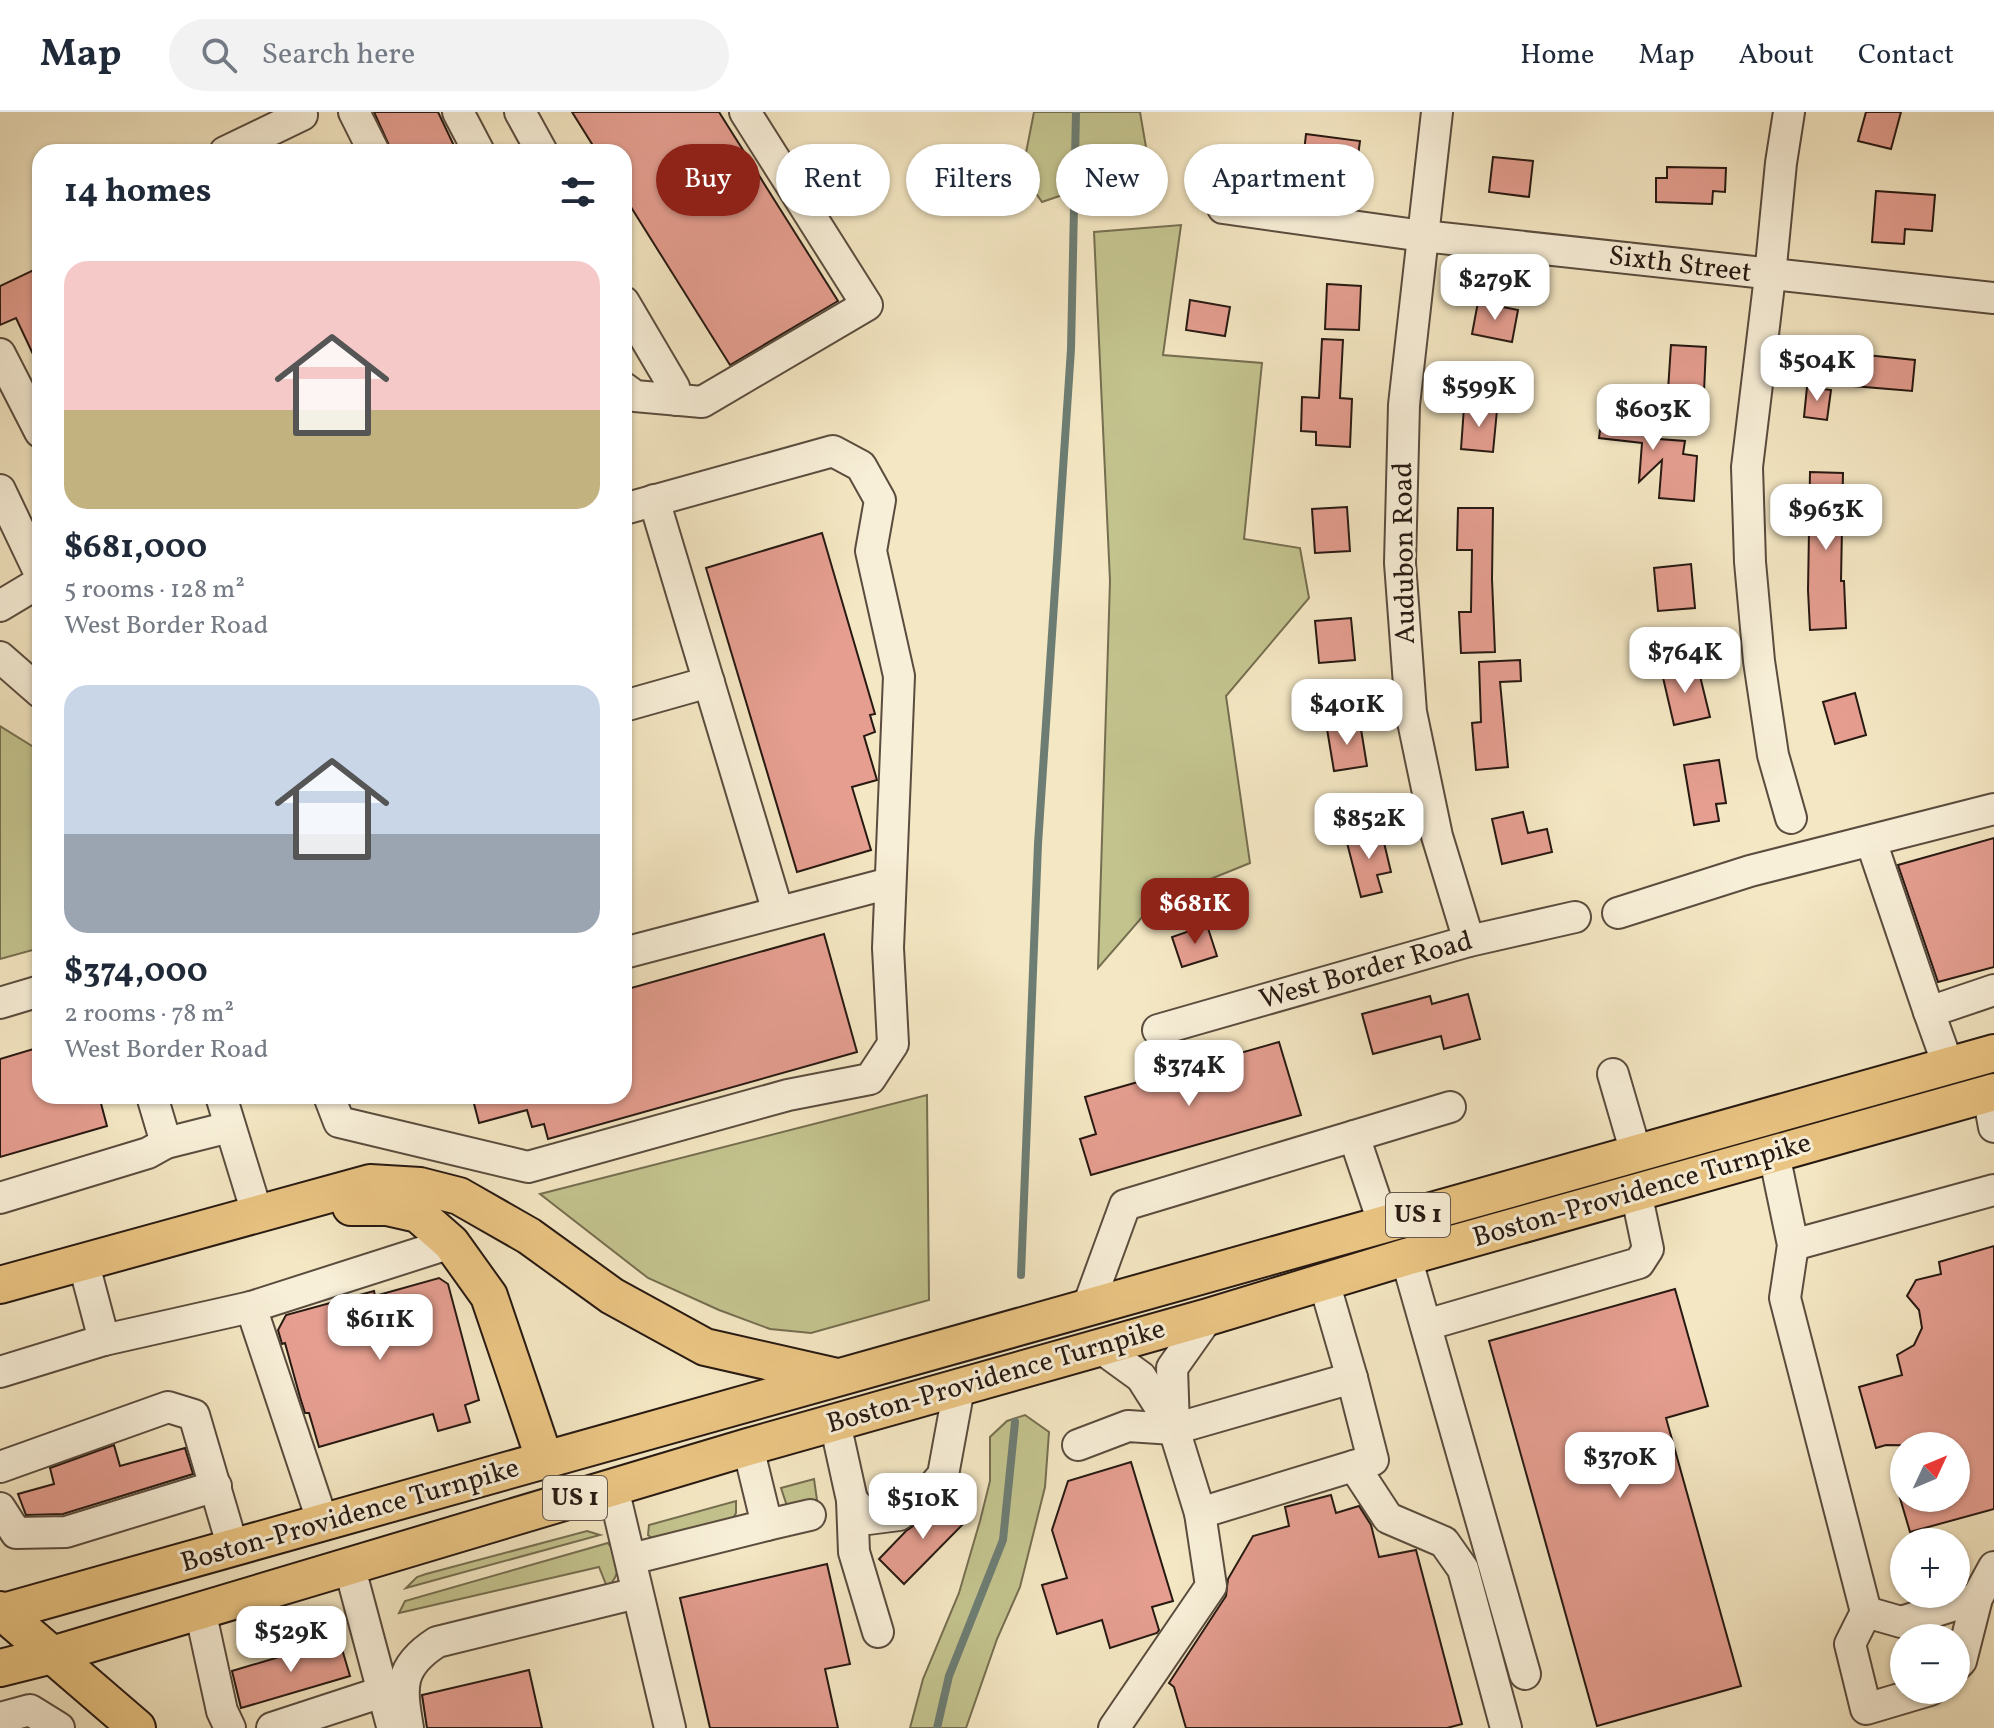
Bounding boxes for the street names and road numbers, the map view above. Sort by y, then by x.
street label: Sixth Street [1606,237,1754,293]
street label: Audubon Road [1384,462,1426,644]
street label: West Border Road [1255,922,1477,1020]
street label: Boston-Providence Turnpike [1468,1124,1816,1258]
road number: US 1 [1386,1193,1450,1237]
street label: Boston-Providence Turnpike [822,1310,1170,1444]
street label: Boston-Providence Turnpike [176,1449,524,1583]
road number: US 1 [543,1476,607,1520]

